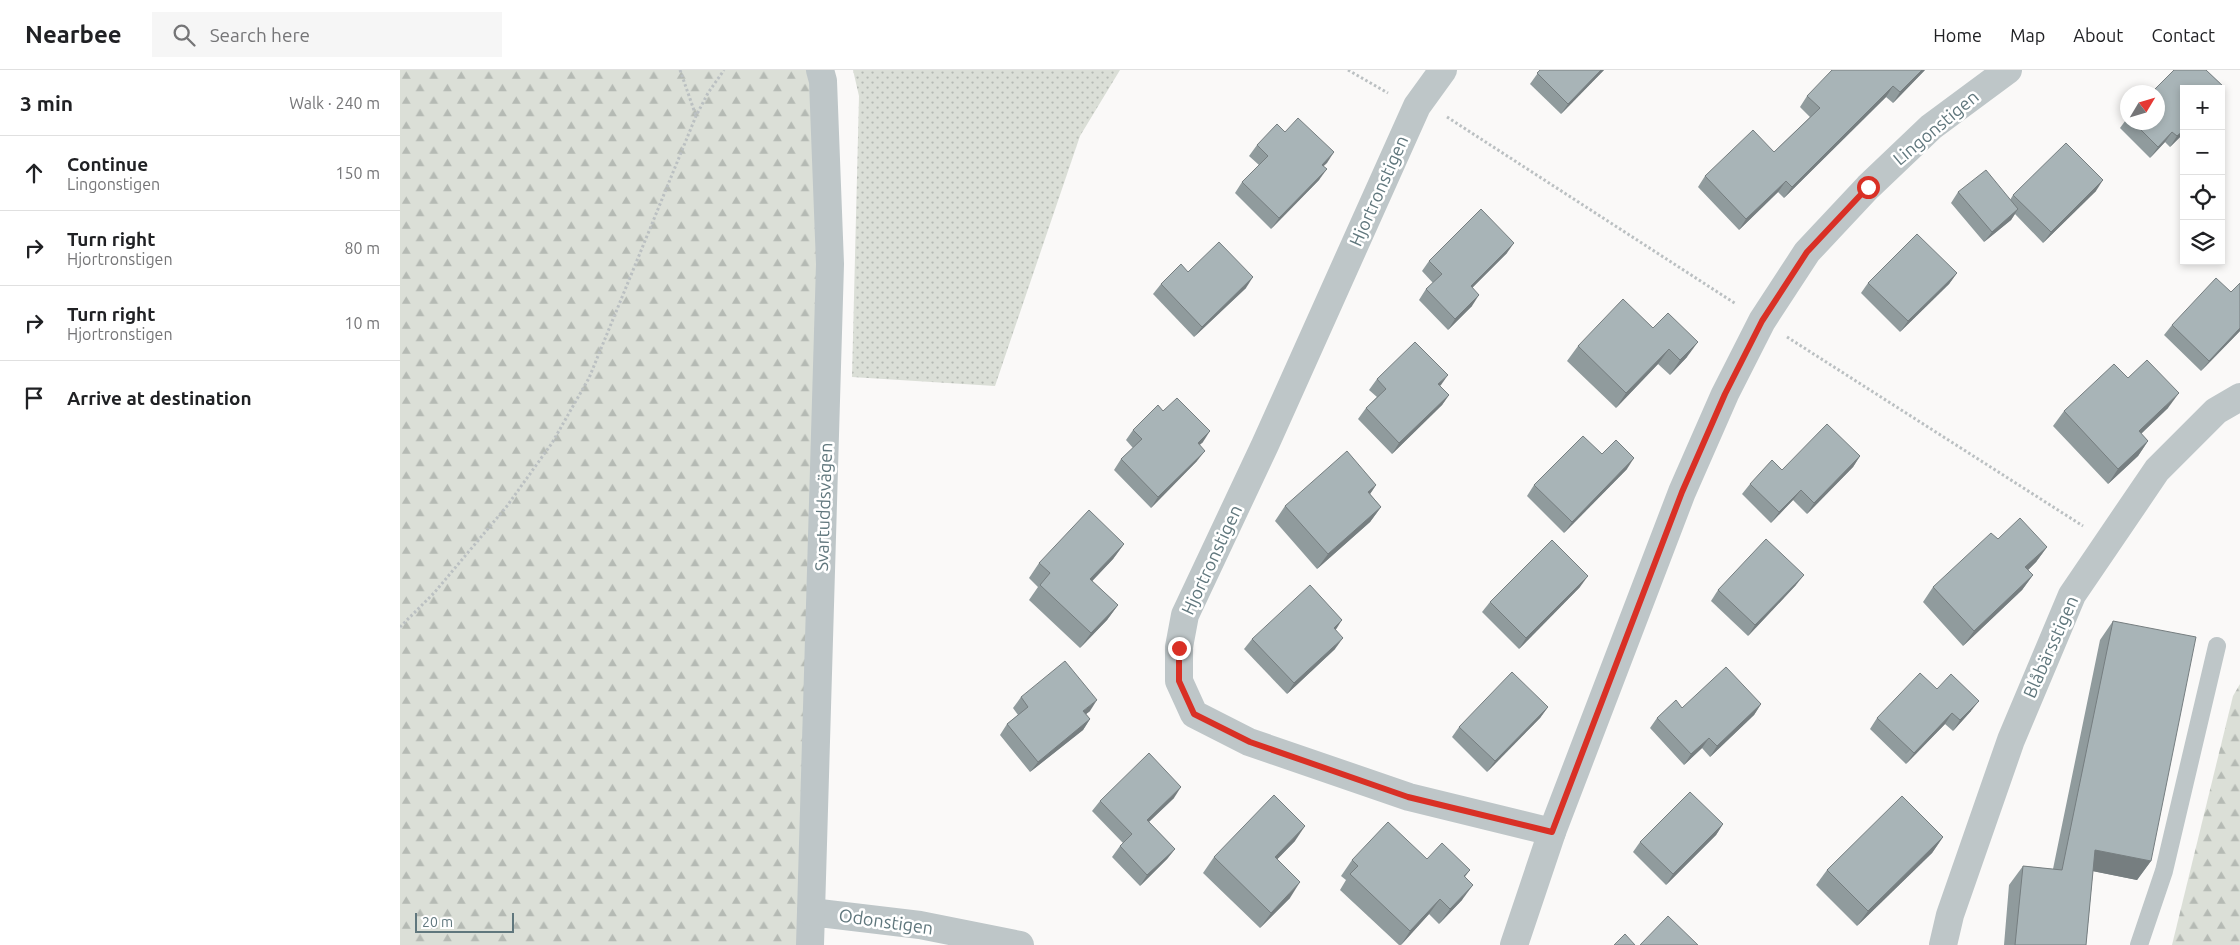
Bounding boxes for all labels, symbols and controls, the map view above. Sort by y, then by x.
search box [152,12,502,57]
text: Nearbee [25,21,122,48]
icon: search [170,21,198,49]
text: Search here [210,24,310,46]
text: Home [1933,25,1982,45]
text: Map [2010,25,2045,45]
text: About [2073,25,2123,45]
text: Contact [2151,25,2215,45]
north arrow [2120,85,2165,130]
map controls [2180,85,2225,265]
button: + [2180,85,2225,130]
street label: Lingonstigen [1889,86,1982,169]
text: 3 min [20,91,73,115]
text: Walk · 240 m [289,94,380,112]
button: − [2180,130,2225,175]
street label: Hjortronstigen [1345,132,1411,249]
text: Continue [67,153,148,175]
icon: ahead [20,159,48,187]
text: 150 m [335,164,380,182]
text: Lingonstigen [67,175,160,193]
button: locate [2180,175,2225,220]
route start [1857,176,1880,199]
button: layers [2180,220,2225,265]
text: Turn right [67,228,155,250]
icon: right [20,234,48,262]
text: 80 m [344,239,380,257]
text: Hjortronstigen [67,250,173,268]
text: Turn right [67,303,155,325]
icon: right [20,309,48,337]
text: 10 m [344,314,380,332]
text: Hjortronstigen [67,325,173,343]
icon: arrive [20,384,48,412]
text: Arrive at destination [67,387,252,409]
street label: Svartuddsvägen [811,442,835,572]
street label: Hjortronstigen [1177,502,1245,618]
street label: Blåbärsstigen [2019,592,2082,701]
route end [1168,637,1191,660]
street label: Odonstigen [838,904,935,938]
scale bar [415,910,514,933]
text: 20 m [422,914,453,930]

